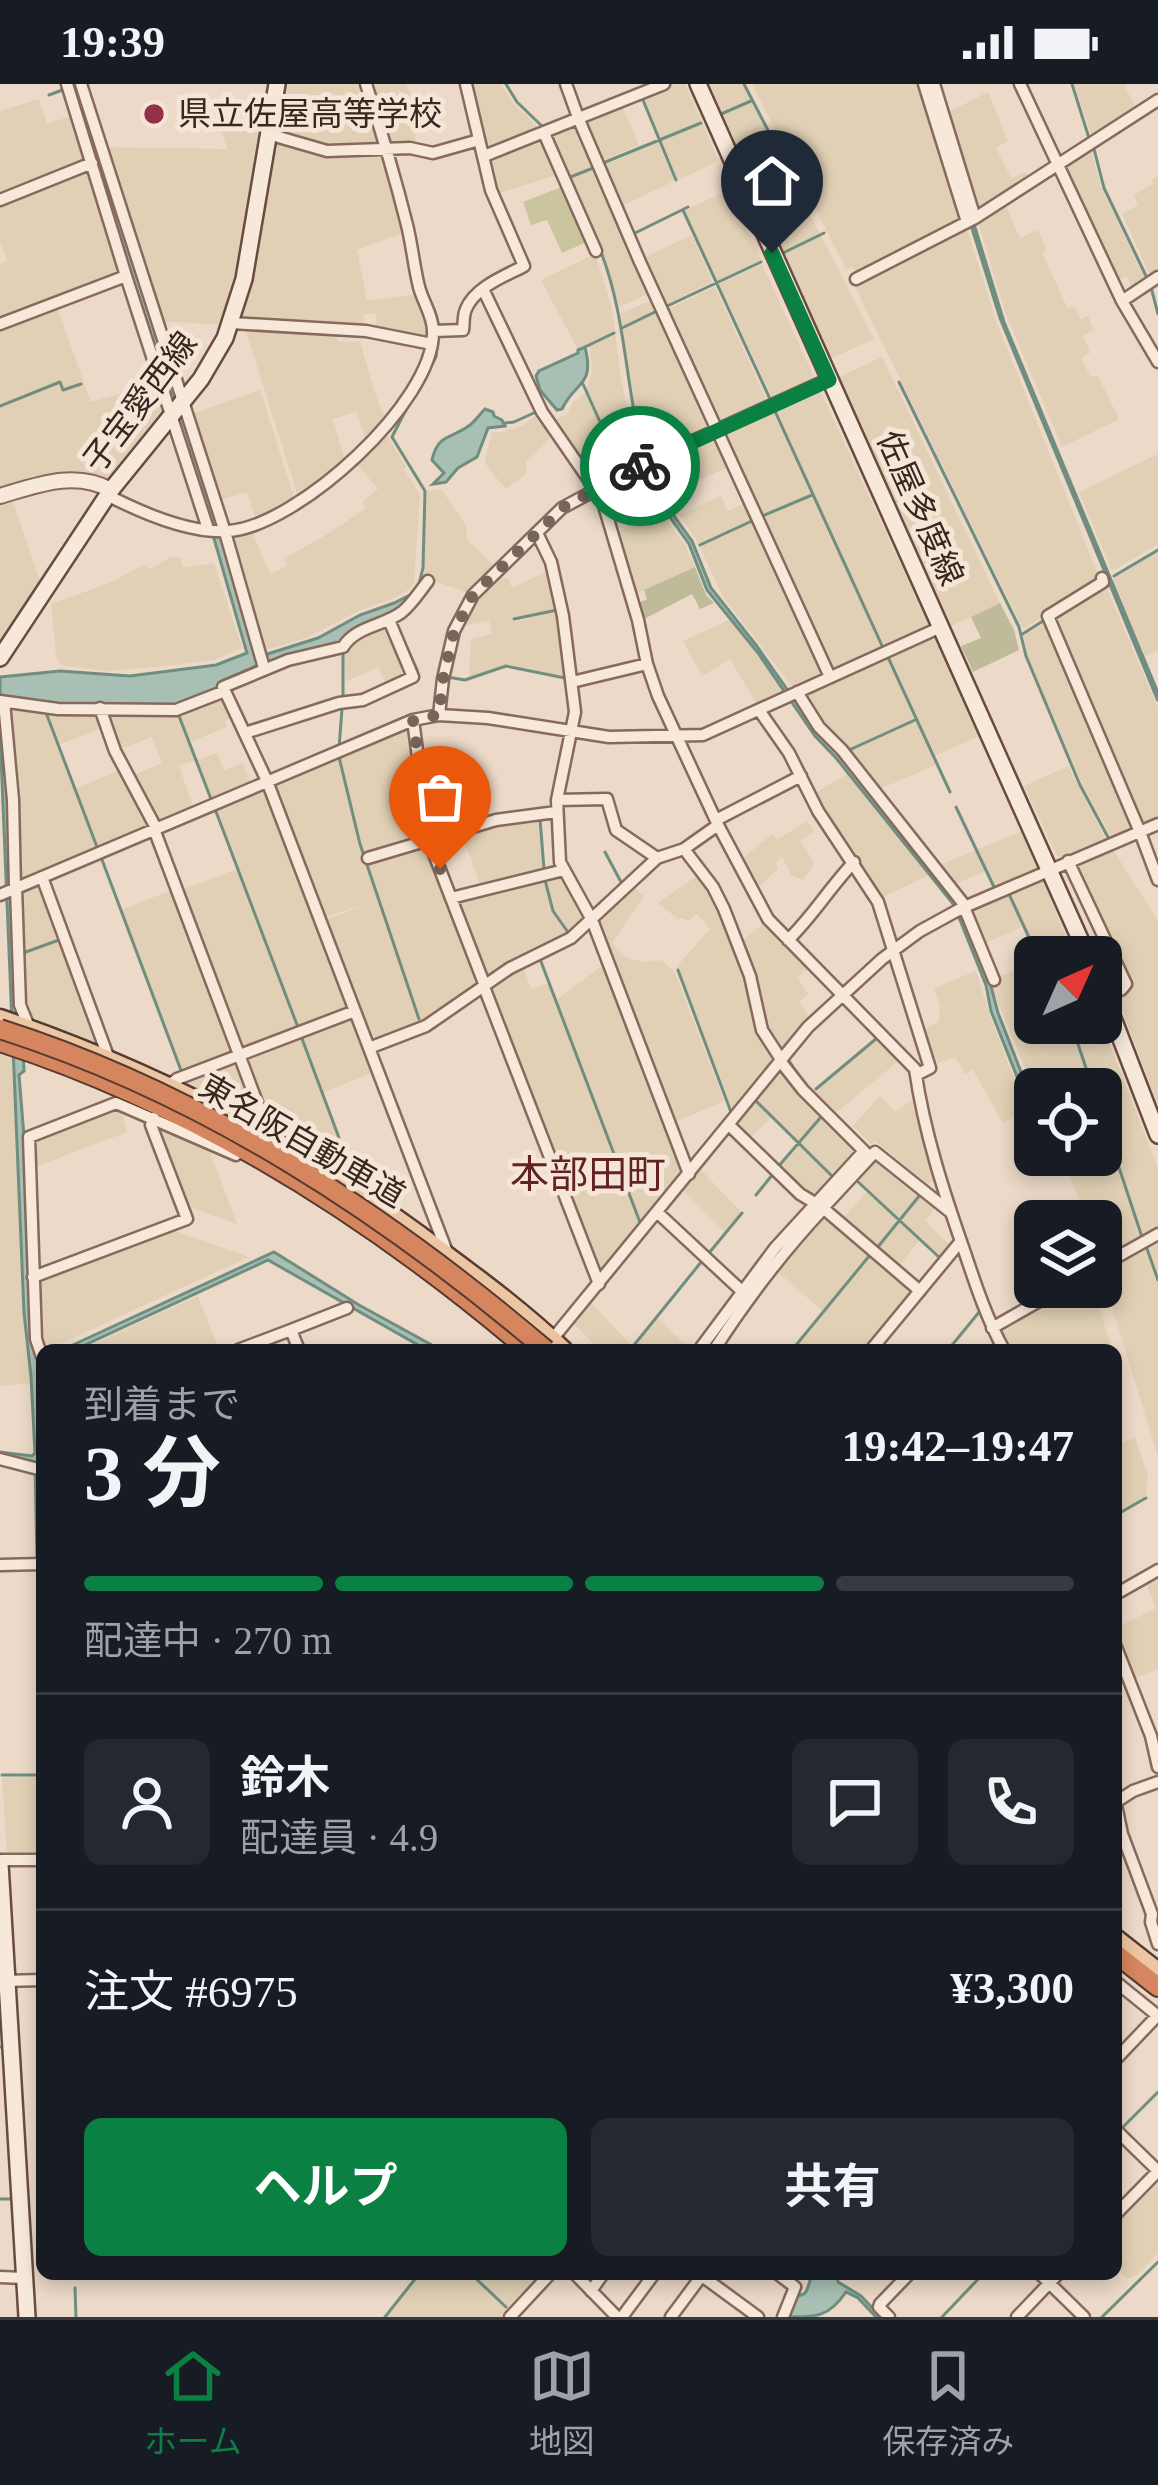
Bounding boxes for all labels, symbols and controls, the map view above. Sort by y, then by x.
text: 19:39 [60,17,165,67]
place label: 県立佐屋高等学校 [178,96,442,132]
marker: 県立佐屋高等学校 [141,101,167,127]
pin [721,130,823,253]
icon: home [739,148,805,214]
street label: 子宝愛西線 [76,325,204,479]
courier [580,406,700,526]
street label: 佐屋多度線 [870,425,970,591]
icon: bike [607,433,673,499]
pin [389,746,491,869]
icon: bag [407,764,473,830]
north arrow [1014,936,1122,1044]
map controls [1014,936,1122,1308]
street label: 東名阪自動車道 [193,1068,411,1214]
button: locate [1014,1068,1122,1176]
district label: 本部田町 [510,1153,666,1196]
button: layers [1014,1200,1122,1308]
text: 到着まで [84,1383,240,1426]
text: 19:42–19:47 [842,1421,1074,1471]
text: 3 分 [84,1430,221,1517]
text: 配達中 · 270 m [84,1619,332,1662]
button: person [84,1739,210,1865]
button: chat [792,1739,918,1865]
button: phone [948,1739,1074,1865]
text: 鈴木 [240,1753,330,1803]
text: 配達員 · 4.9 [240,1816,438,1859]
text: ¥3,300 [950,1963,1074,2013]
text: 注文 #6975 [84,1967,298,2017]
button: ヘルプ [84,2118,567,2256]
button: 共有 [591,2118,1074,2256]
tab: ホーム [144,2343,242,2463]
tab: 地図 [529,2343,595,2463]
tab: 保存済み [882,2343,1014,2463]

